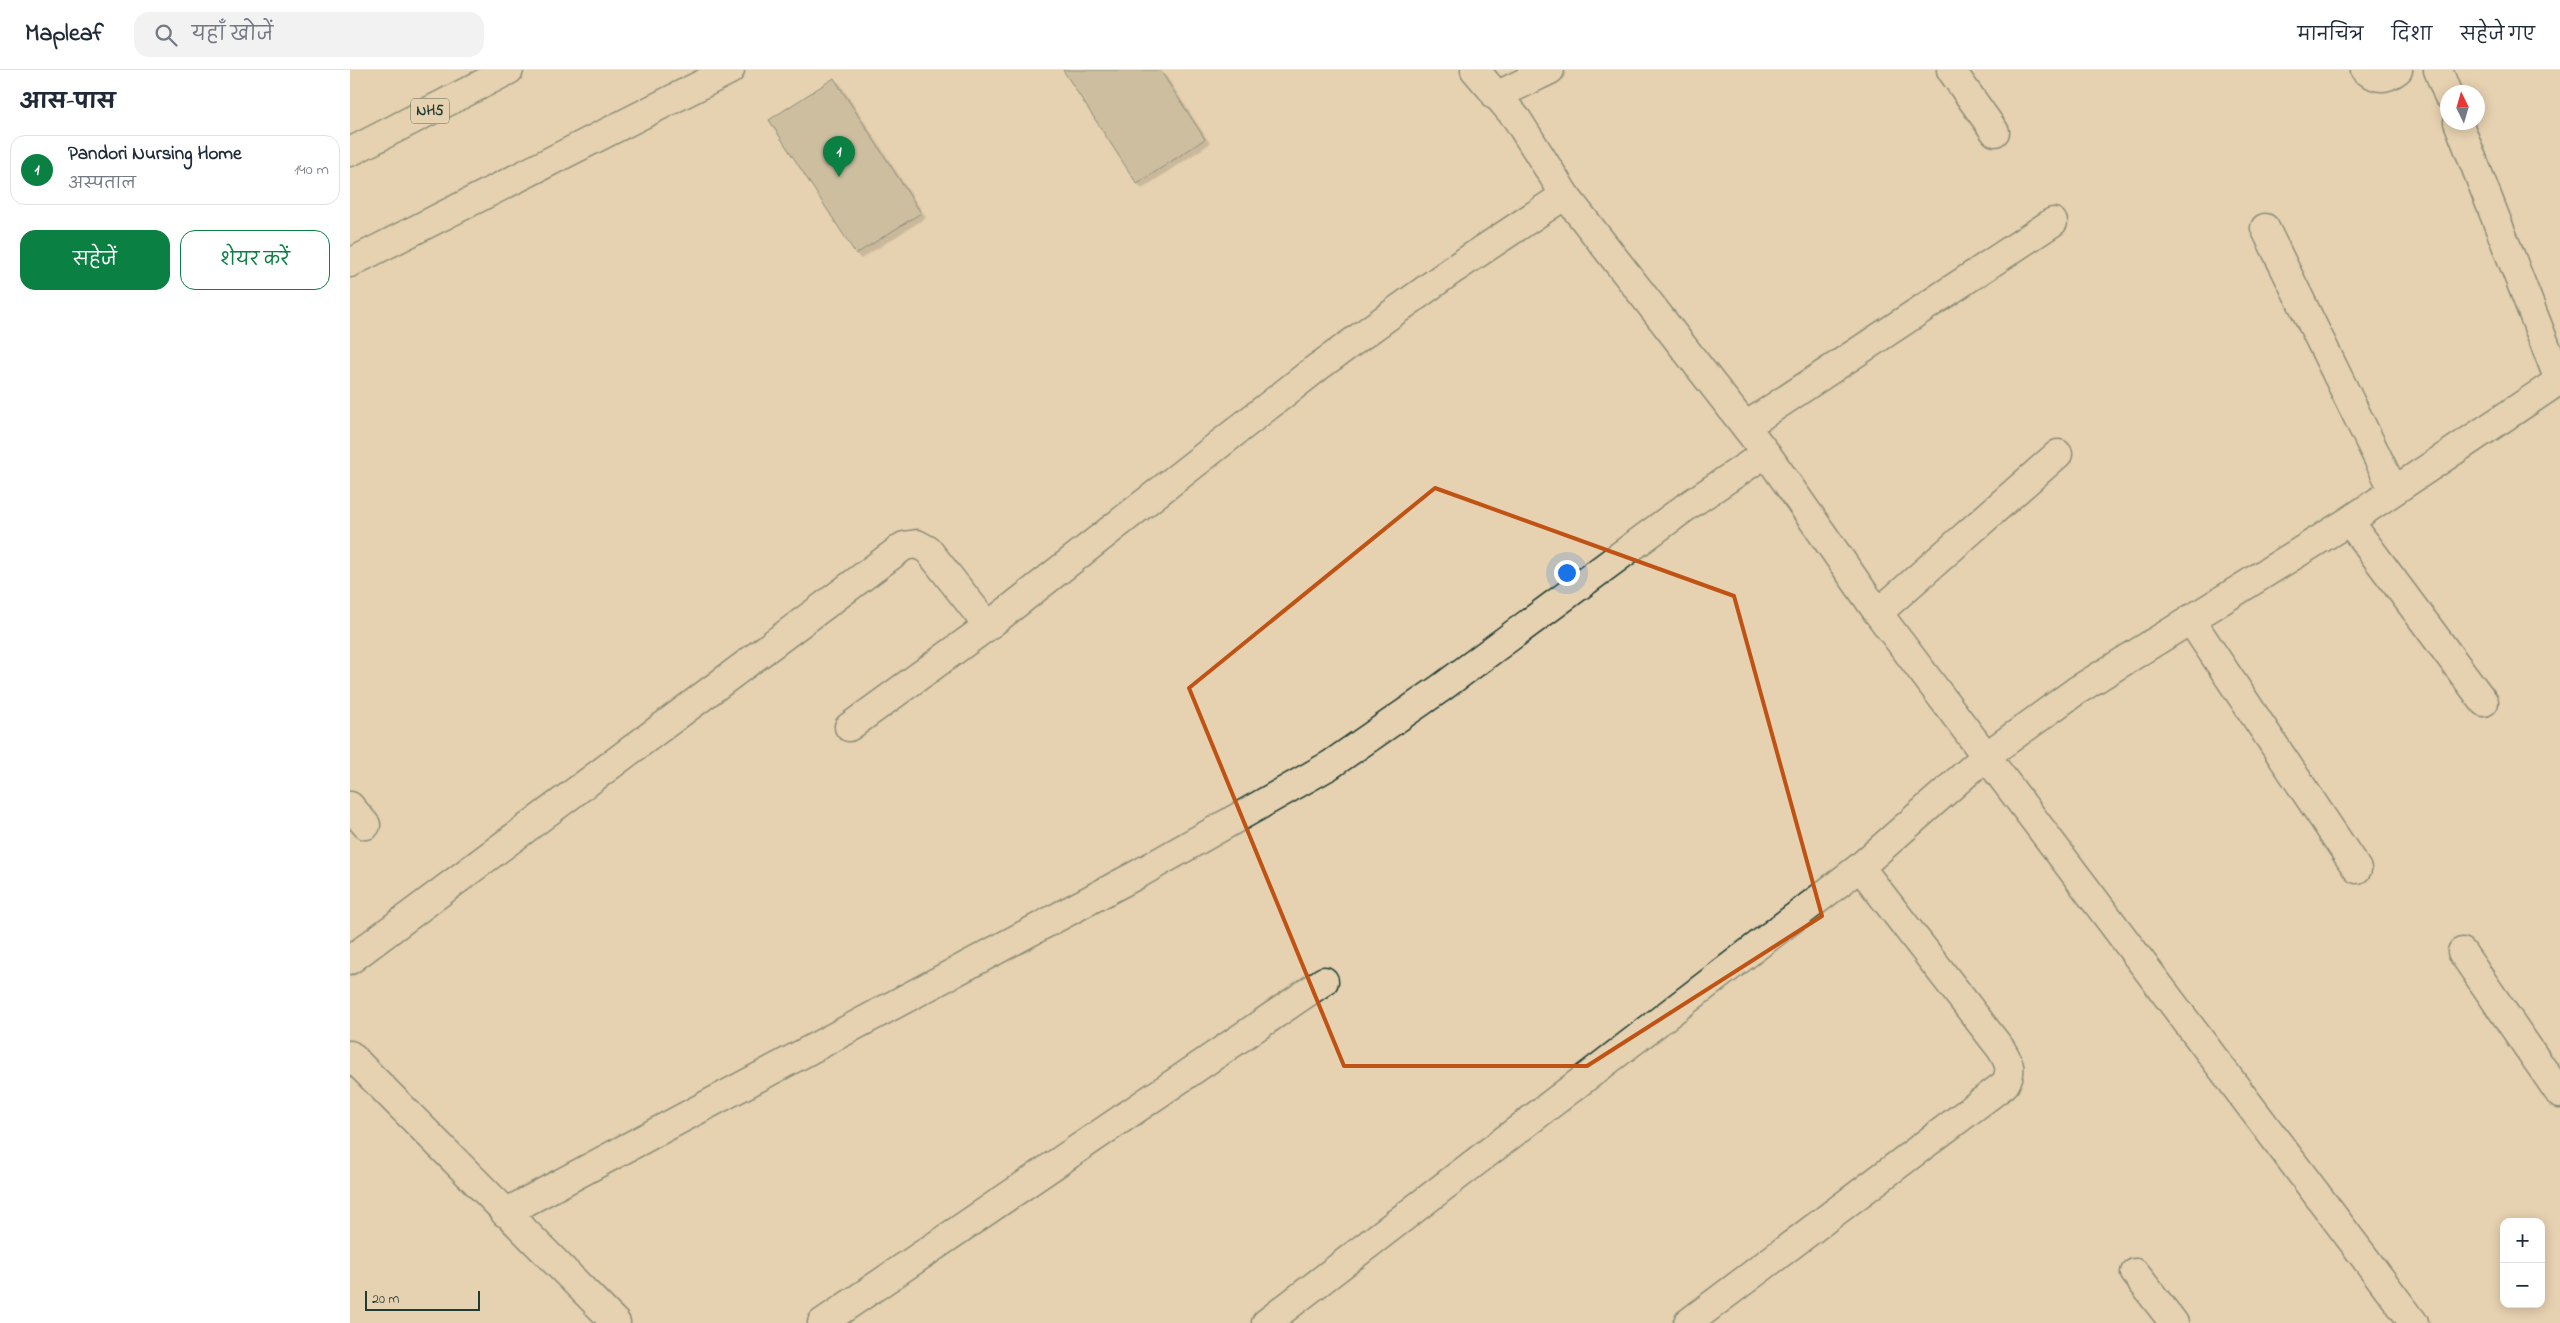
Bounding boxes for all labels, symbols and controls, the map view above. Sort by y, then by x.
search box [134,12,484,57]
text: Mapleaf [25,17,104,52]
icon: search [152,21,180,49]
text: यहाँ खोजें [192,22,273,49]
text: मानचित्र [2297,23,2364,49]
text: दिशा [2392,23,2432,49]
text: सहेजे गए [2460,23,2535,49]
north arrow [2440,85,2485,130]
text: आस-पास [20,88,115,118]
road number: NH5 [411,98,449,124]
pin: 1 [823,136,855,177]
text: Pandori Nursing Home [68,141,242,168]
text: 1 [34,158,40,182]
text: 140 m [294,158,329,182]
text: अस्पताल [68,172,136,196]
button: सहेजें [20,230,170,290]
button: शेयर करें [180,230,330,290]
your location [1554,560,1580,586]
map controls [2500,1218,2545,1308]
button: + [2500,1218,2545,1263]
button: − [2500,1263,2545,1308]
scale bar [365,1288,480,1311]
text: 20 m [372,1289,399,1310]

